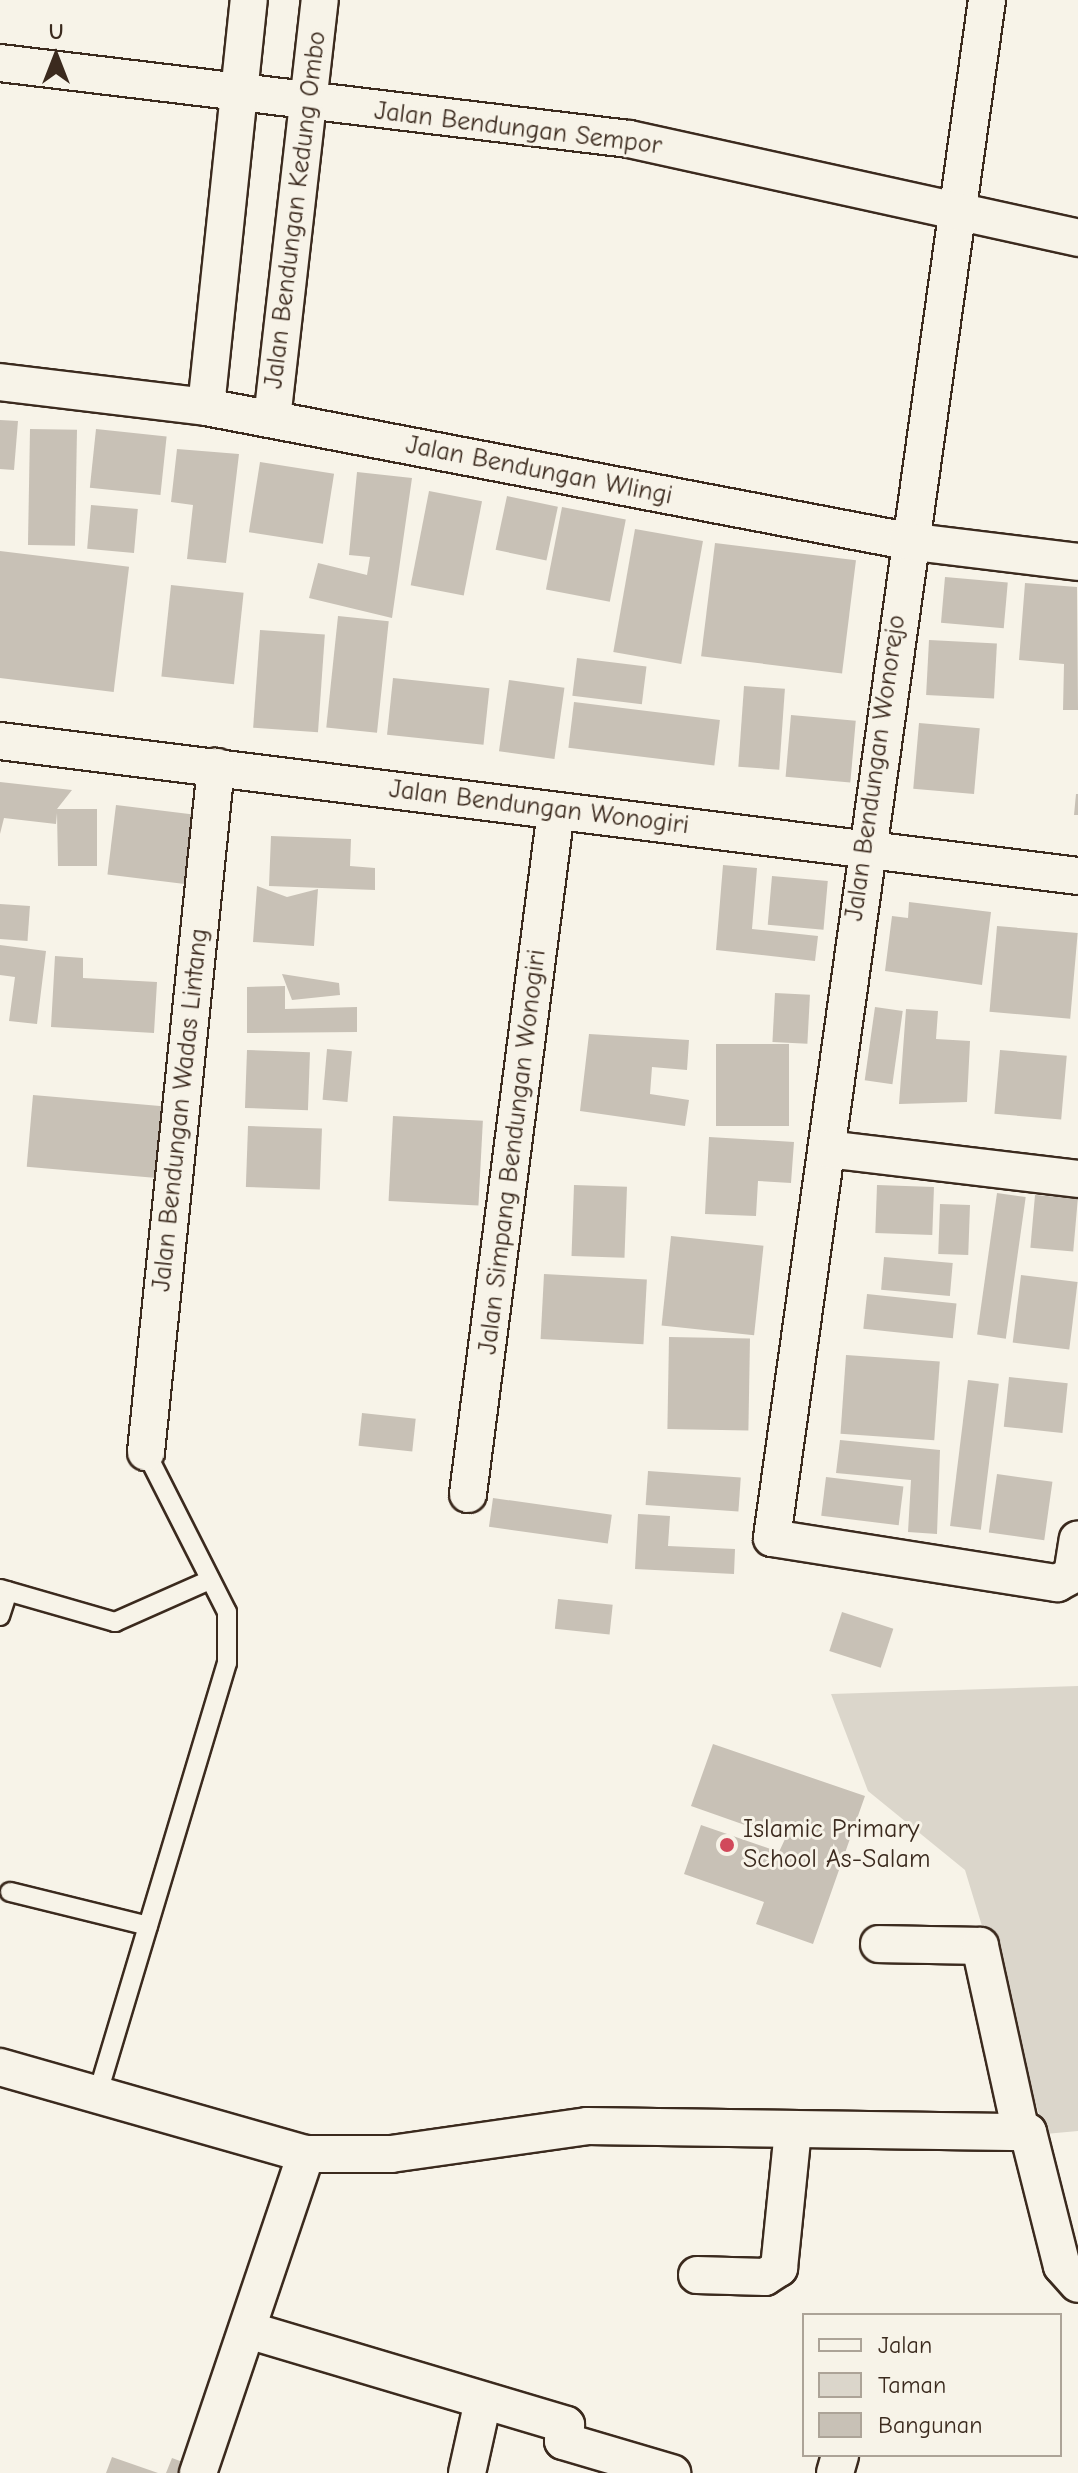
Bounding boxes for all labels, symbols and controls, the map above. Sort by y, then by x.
north arrow [16,16,96,96]
text: U [49,19,63,45]
street label: Jalan Bendungan Kedung Ombo [259,29,333,391]
street label: Jalan Bendungan Sempor [372,96,664,162]
street label: Jalan Bendungan Wlingi [403,430,675,512]
street label: Jalan Bendungan Wonorejo [839,613,913,923]
street label: Jalan Bendungan Wonogiri [387,774,691,842]
street label: Jalan Bendungan Wadas Lintang [146,927,216,1293]
street label: Jalan Simpang Bendungan Wonogiri [473,948,553,1356]
place label: Islamic Primary School As-Salam [743,1814,930,1876]
marker: Islamic Primary School As-Salam [718,1836,736,1854]
legend [802,2313,1062,2457]
text: Jalan [878,2331,932,2359]
text: Taman [878,2371,946,2399]
text: Bangunan [878,2411,982,2439]

